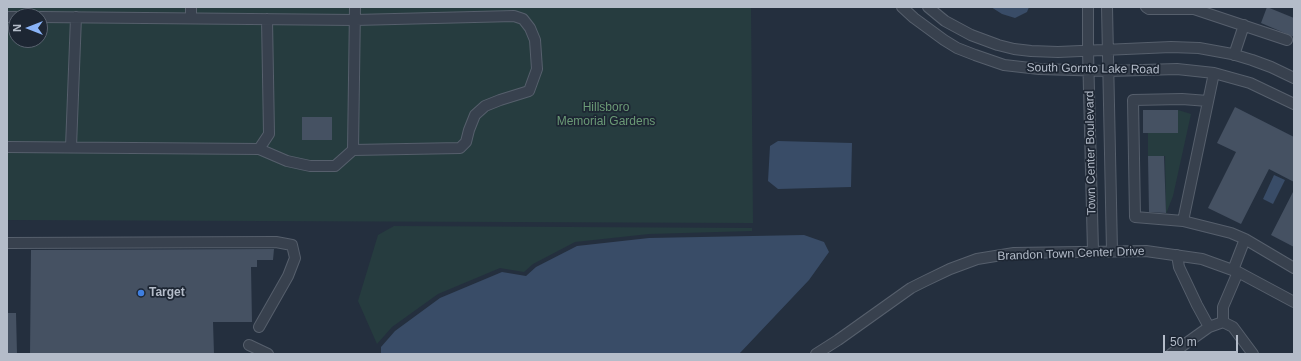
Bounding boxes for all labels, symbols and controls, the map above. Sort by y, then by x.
north arrow [8,8,48,48]
text: N [11,24,23,32]
street label: South Gornto Lake Road [1027,61,1159,77]
street label: Town Center Boulevard [1083,91,1099,215]
park label: Hillsboro Memorial Gardens [557,101,655,129]
street label: Brandon Town Center Drive [997,244,1145,264]
place label: Target [149,286,185,300]
marker: Target [136,288,146,298]
scale bar [1165,327,1240,353]
text: 50 m [1170,335,1197,349]

